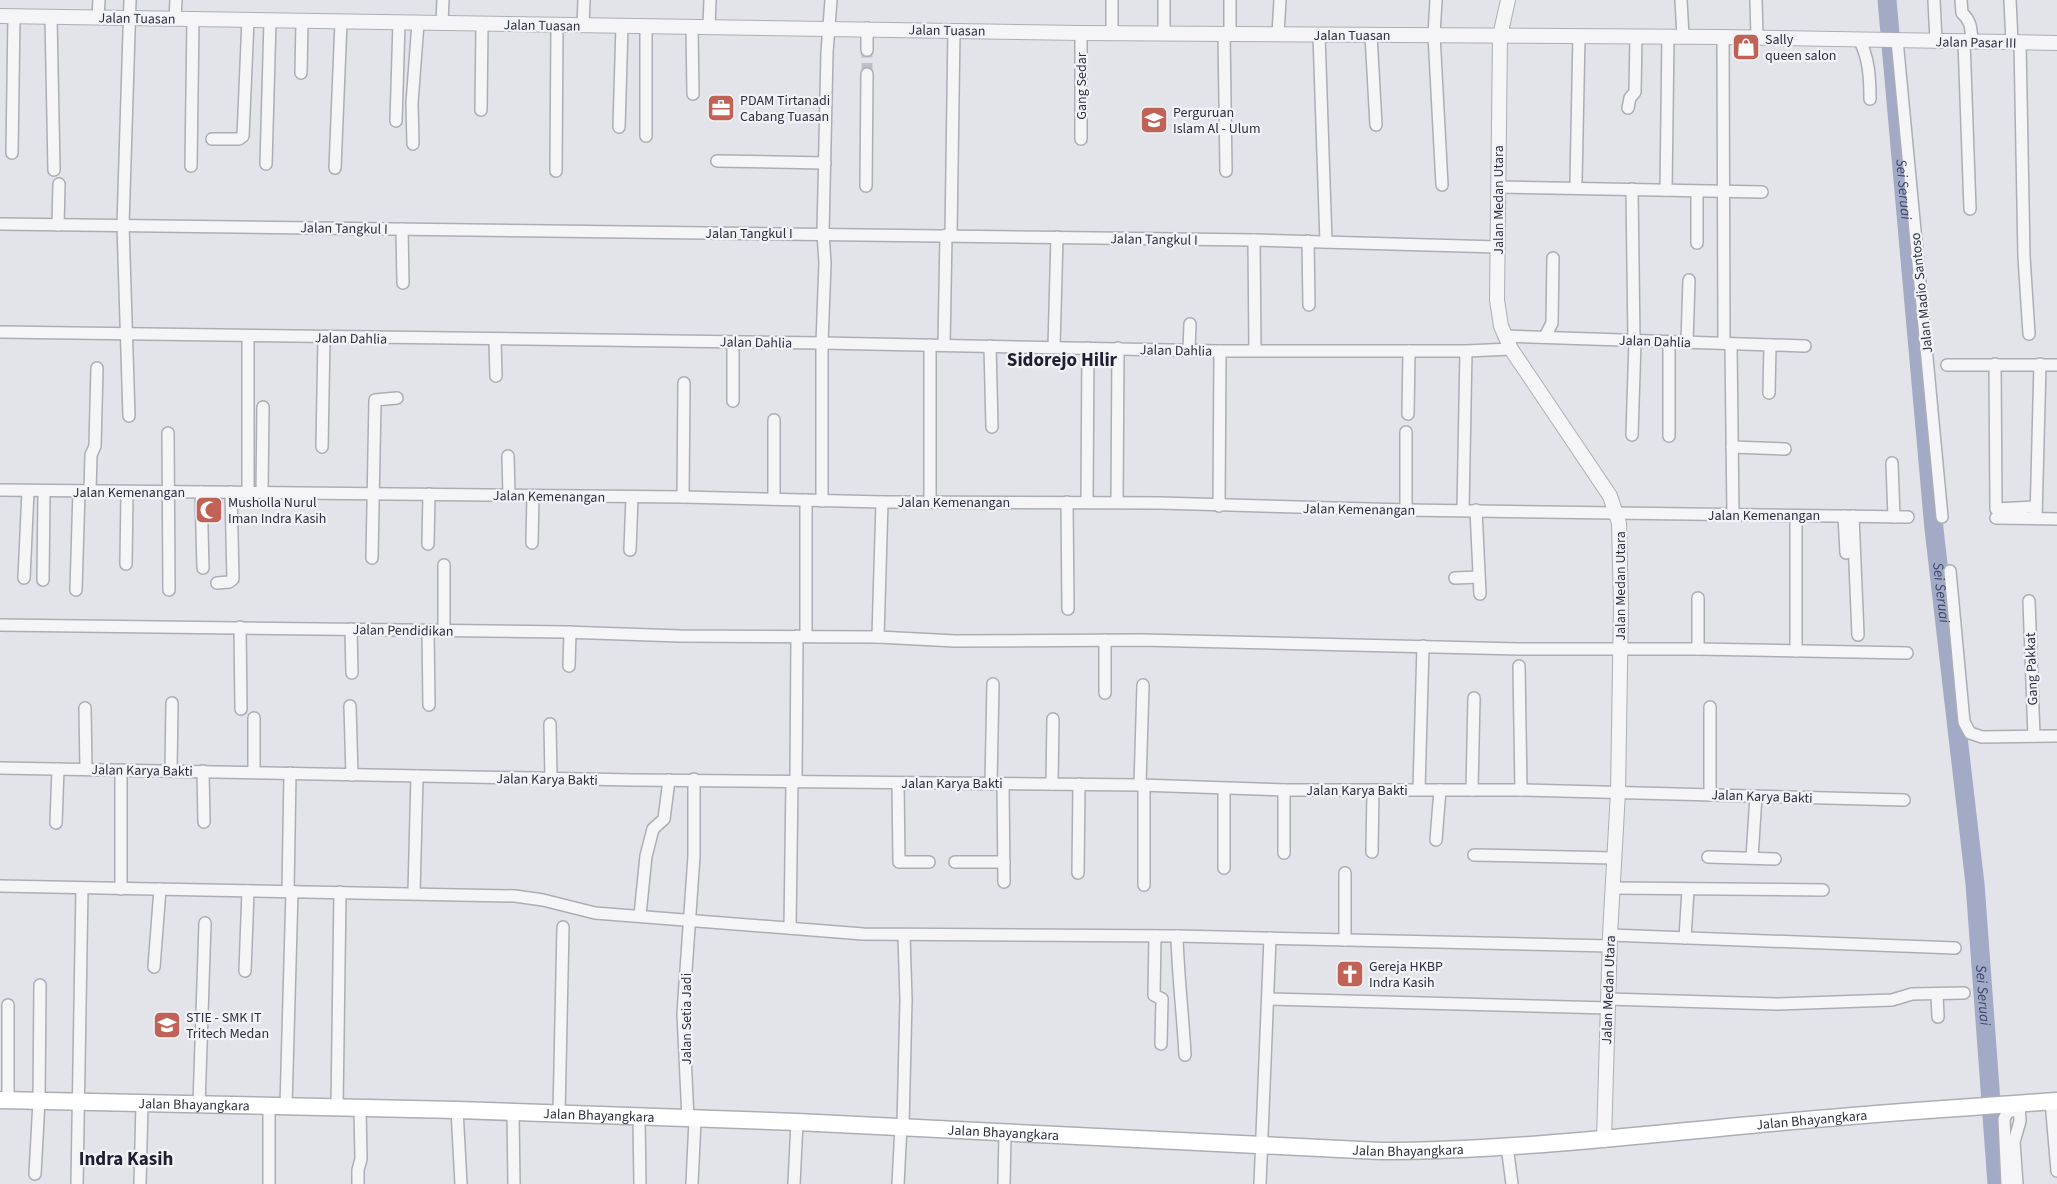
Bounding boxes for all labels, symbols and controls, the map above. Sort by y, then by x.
street label: Jalan Tuasan [98,8,176,30]
street label: Jalan Tuasan [503,15,581,37]
street label: Jalan Tuasan [908,20,986,42]
street label: Jalan Tuasan [1314,26,1390,46]
place label: Sally queen salon [1765,30,1836,66]
shop icon: Sally queen salon [1731,32,1761,62]
street label: Jalan Pasar III [1935,32,2017,54]
street label: Gang Sedar [1072,52,1092,120]
place label: PDAM Tirtanadi Cabang Tuasan [740,91,830,127]
office icon: PDAM Tirtanadi Cabang Tuasan [706,93,736,123]
place label: Perguruan Islam Al - Ulum [1173,103,1261,139]
school or university icon: Perguruan Islam Al - Ulum [1139,105,1169,135]
street label: Jalan Medan Utara [1489,145,1509,255]
water label: Sei Seruai [1890,158,1917,221]
street label: Jalan Tangkul I [300,218,388,240]
street label: Jalan Tangkul I [705,224,793,244]
street label: Jalan Tangkul I [1110,229,1198,251]
street label: Jalan Madio Santoso [1906,231,1938,354]
street label: Jalan Dahlia [315,328,387,350]
street label: Jalan Dahlia [1619,331,1691,353]
street label: Jalan Dahlia [720,332,792,354]
street label: Jalan Dahlia [1140,340,1212,362]
district label: Sidorejo Hilir [1007,347,1118,374]
street label: Jalan Kemenangan [73,483,185,503]
street label: Jalan Kemenangan [493,486,605,508]
place label: Musholla Nurul Iman Indra Kasih [228,493,326,529]
street label: Jalan Kemenangan [898,493,1010,513]
mosque icon: Musholla Nurul Iman Indra Kasih [194,495,224,525]
street label: Jalan Kemenangan [1303,499,1415,521]
street label: Jalan Kemenangan [1708,506,1820,526]
street label: Jalan Medan Utara [1611,531,1631,641]
water label: Sei Seruai [1927,561,1955,624]
street label: Jalan Pendidikan [352,620,454,642]
street label: Gang Pakkat [2021,632,2043,706]
street label: Jalan Karya Bakti [91,760,193,782]
street label: Jalan Karya Bakti [496,769,598,791]
street label: Jalan Karya Bakti [901,774,1003,794]
street label: Jalan Karya Bakti [1306,781,1408,801]
street label: Jalan Karya Bakti [1711,785,1813,809]
street label: Jalan Medan Utara [1597,935,1621,1045]
place label: Gereja HKBP Indra Kasih [1369,957,1443,993]
church icon: Gereja HKBP Indra Kasih [1335,959,1365,989]
water label: Sei Seruai [1970,964,1995,1027]
street label: Jalan Setia Jadi [677,973,697,1065]
place label: STIE - SMK IT Tritech Medan [186,1008,269,1044]
school or university icon: STIE - SMK IT Tritech Medan [152,1010,182,1040]
street label: Jalan Bhayangkara [138,1094,250,1116]
street label: Jalan Bhayangkara [543,1104,655,1128]
street label: Jalan Bhayangkara [1755,1106,1868,1135]
street label: Jalan Bhayangkara [947,1121,1059,1146]
street label: Jalan Bhayangkara [1352,1140,1464,1162]
district label: Indra Kasih [79,1146,173,1173]

